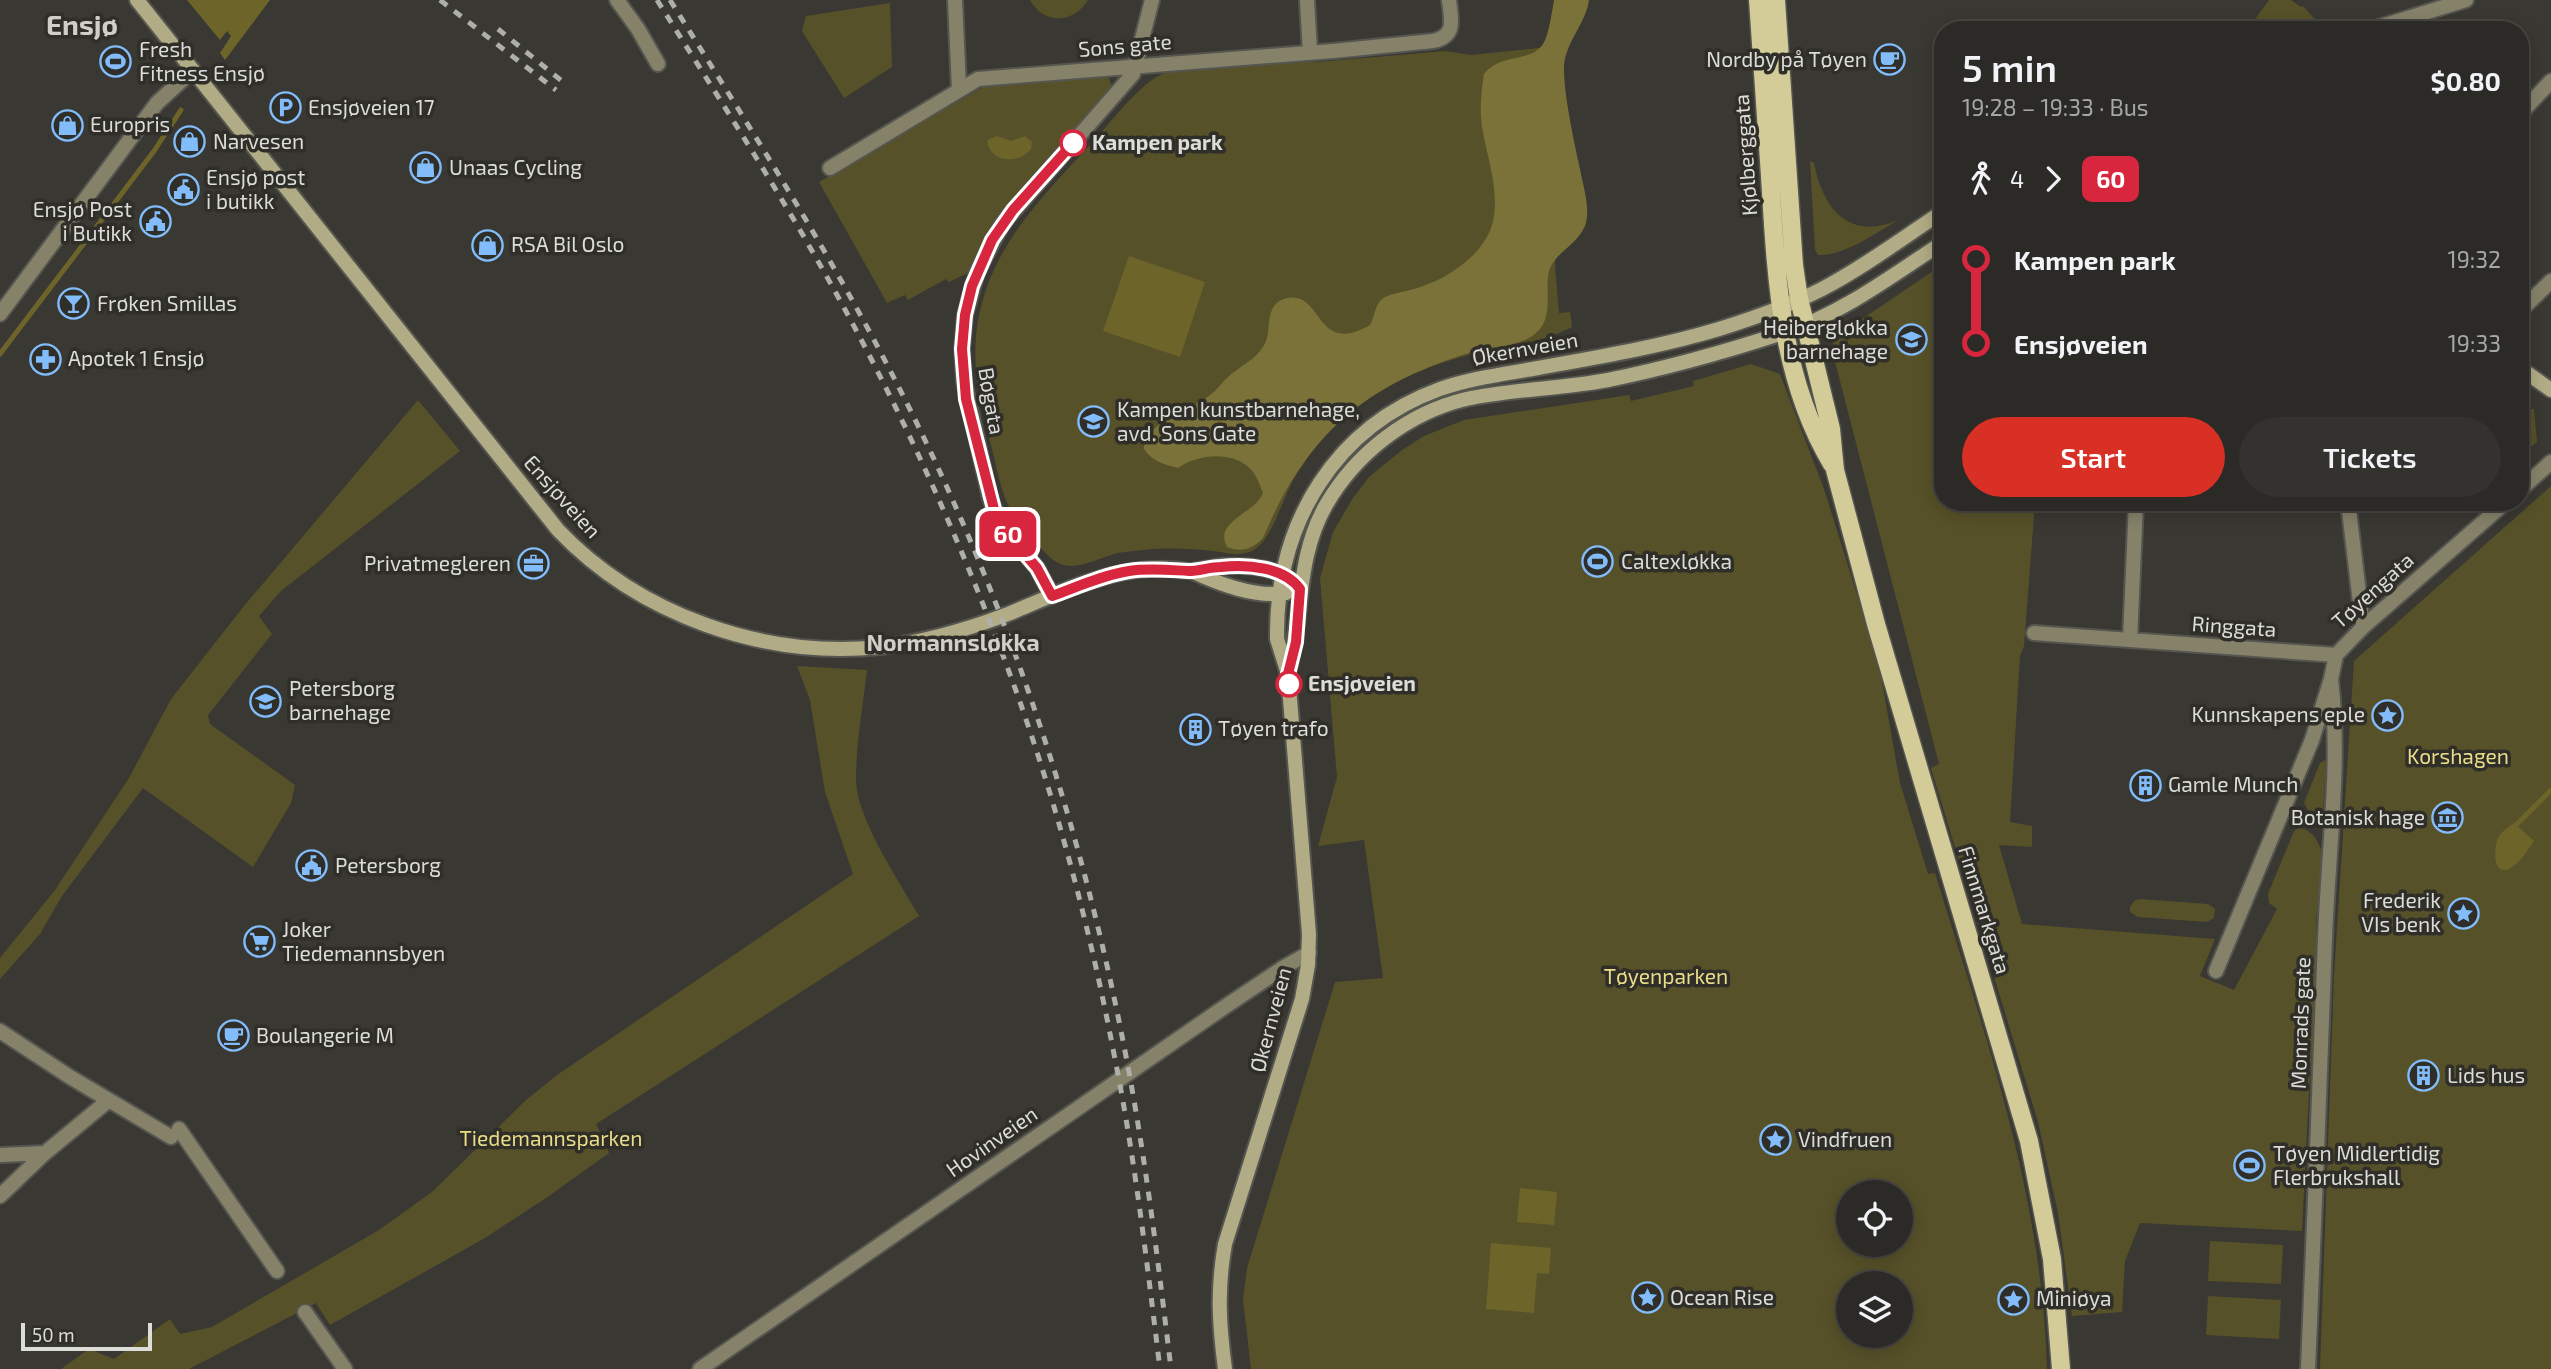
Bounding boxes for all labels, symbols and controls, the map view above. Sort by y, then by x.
district label: Ensjø [46,7,118,41]
street label: Sons gate [1077,28,1173,61]
place label: Fresh Fitness Ensjø [139,36,265,86]
cafe icon: Nordby på Tøyen [1873,43,1907,77]
text: 5 min [1962,44,2057,90]
sports icon: Fresh Fitness Ensjø [99,45,133,79]
place label: Nordby på Tøyen [1706,46,1867,71]
text: $0.80 [2431,65,2501,96]
parking icon: Ensjøveien 17 [268,91,302,125]
street label: Kjølberggata [1728,93,1762,217]
text: 19:28 – 19:33 · Bus [1962,93,2149,121]
place label: Ensjøveien 17 [308,94,435,120]
shop icon: Europris [50,108,84,142]
place label: Europris [90,111,170,136]
shop icon: Narvesen [173,125,207,159]
place label: Narvesen [213,128,304,153]
place label: Kampen park [1092,129,1223,154]
marker: Kampen park [1060,130,1086,156]
shop icon: Unaas Cycling [409,151,443,185]
place label: Unaas Cycling [449,154,582,179]
icon: walk [1962,160,2000,198]
icon: forward [2034,160,2072,198]
place label: Ensjø post i butikk [206,164,305,213]
text: 60 [2096,164,2125,193]
text: 4 [2010,165,2024,193]
public building icon: Ensjø post i butikk [166,173,200,207]
place label: Ensjø Post i Butikk [33,196,132,245]
public building icon: Ensjø Post i Butikk [138,205,172,239]
shop icon: RSA Bil Oslo [471,228,505,262]
place label: RSA Bil Oslo [511,231,624,256]
text: Kampen park [2014,244,2176,275]
text: 19:32 [2448,245,2501,273]
bar icon: Frøken Smillas [57,287,91,321]
place label: Frøken Smillas [97,290,237,315]
place label: Heibergløkka barnehage [1763,314,1888,363]
school or university icon: Heibergløkka barnehage [1894,323,1928,357]
street label: Økernveien [1470,326,1580,369]
text: Ensjøveien [2014,328,2148,359]
text: 19:33 [2448,329,2501,357]
pharmacy icon: Apotek 1 Ensjø [28,342,62,376]
place label: Apotek 1 Ensjø [68,345,204,371]
street label: Bøgata [974,365,1011,436]
place label: Kampen kunstbarnehage, avd. Sons Gate [1117,396,1360,445]
school or university icon: Kampen kunstbarnehage, avd. Sons Gate [1077,405,1111,439]
button: Start [1962,417,2225,497]
button: Tickets [2239,417,2501,497]
street label: Ensjøveien [519,449,607,543]
line badge: 60 [976,511,1040,557]
text: 60 [993,519,1023,548]
sports icon: Caltexløkka [1581,545,1615,579]
office icon: Privatmegleren [517,547,551,581]
street label: Tøyengata [2326,547,2418,633]
place label: Caltexløkka [1621,548,1732,573]
place label: Privatmegleren [364,550,511,575]
street label: Ringgata [2191,610,2277,641]
district label: Normannsløkka [866,628,1040,656]
place label: Ensjøveien [1308,670,1416,695]
marker: Ensjøveien [1276,671,1302,697]
place label: Petersborg barnehage [289,675,395,724]
school or university icon: Petersborg barnehage [249,684,283,718]
place icon: Kunnskapens eple [2371,698,2405,732]
place label: Kunnskapens eple [2191,701,2365,726]
building icon: Tøyen trafo [1178,712,1212,746]
place label: Tøyen trafo [1218,715,1329,740]
park label: Korshagen [2407,743,2509,768]
building icon: Gamle Munch [2128,768,2162,802]
place label: Gamle Munch [2168,771,2298,796]
museum icon: Botanisk hage [2431,801,2465,835]
place label: Botanisk hage [2291,804,2425,829]
street label: Finnmarkgata [1954,842,2017,977]
public building icon: Petersborg [295,849,329,883]
place label: Petersborg [335,852,441,877]
place label: Frederik VIs benk [2361,887,2441,936]
place icon: Frederik VIs benk [2447,896,2481,930]
place label: Joker Tiedemannsbyen [282,916,445,965]
supermarket icon: Joker Tiedemannsbyen [242,925,276,959]
street label: Monrads gate [2285,956,2314,1089]
park label: Tøyenparken [1604,963,1728,988]
street label: Økernveien [1244,965,1295,1075]
cafe icon: Boulangerie M [216,1019,250,1053]
place label: Boulangerie M [256,1022,394,1047]
building icon: Lids hus [2407,1059,2441,1093]
place label: Lids hus [2447,1062,2525,1087]
street label: Hovinveien [941,1100,1041,1181]
place icon: Vindfruen [1758,1123,1792,1157]
park label: Tiedemannsparken [460,1125,642,1150]
place label: Vindfruen [1798,1126,1892,1151]
place label: Tøyen Midlertidig Flerbrukshall [2273,1140,2440,1189]
sports icon: Tøyen Midlertidig Flerbrukshall [2233,1149,2267,1183]
map controls [1836,1180,1913,1348]
button: locate [1836,1180,1913,1257]
button: layers [1836,1271,1913,1348]
place icon: Ocean Rise [1630,1281,1664,1315]
place icon: Miniøya [1996,1282,2030,1316]
place label: Ocean Rise [1670,1284,1774,1309]
place label: Miniøya [2036,1285,2112,1310]
scale bar [21,1320,152,1352]
text: 50 m [32,1323,75,1346]

